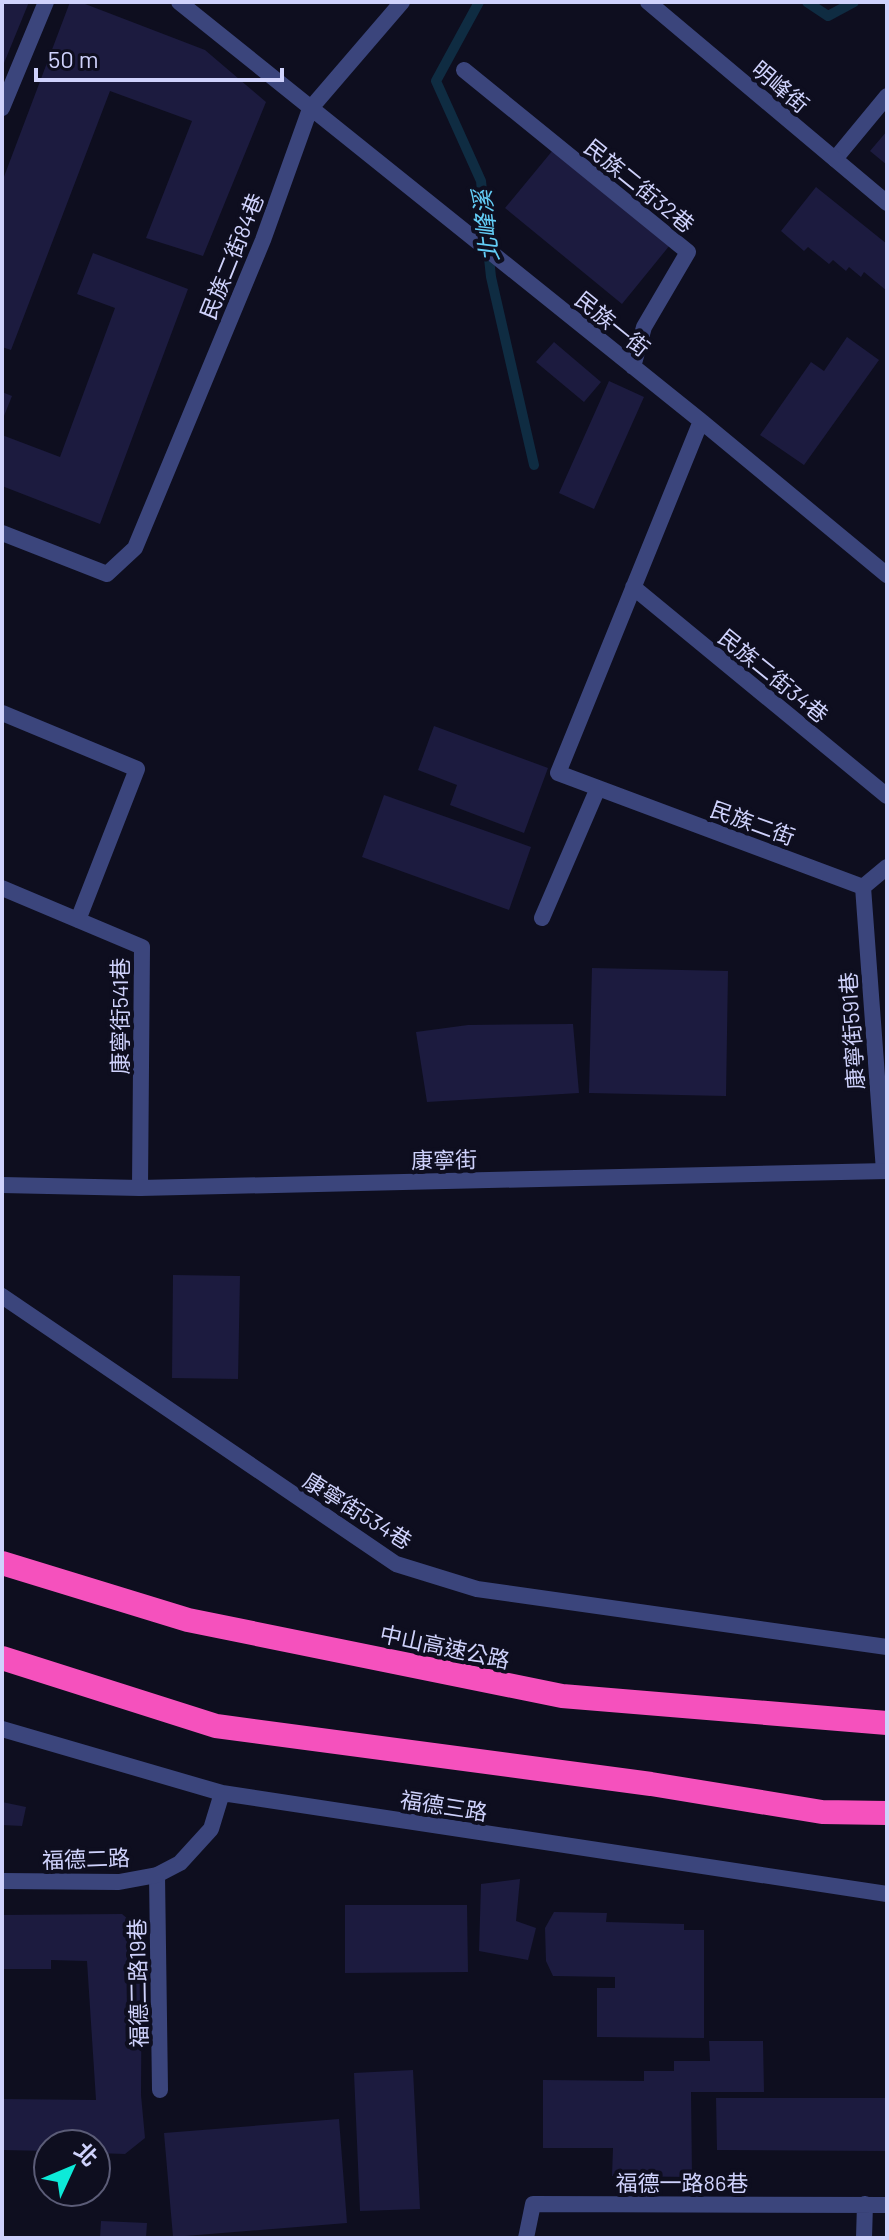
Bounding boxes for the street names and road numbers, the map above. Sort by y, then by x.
street label: 明峰街 [747,55,815,117]
street label: 民族二街32巷 [580,133,700,237]
street label: 民族二街84巷 [194,189,268,323]
street label: 民族一街 [571,285,655,361]
street label: 民族二街34巷 [714,623,834,727]
street label: 民族二街 [707,795,799,849]
street label: 康寧街541巷 [106,957,132,1075]
street label: 康寧街591巷 [834,971,868,1091]
street label: 康寧街 [411,1145,477,1173]
street label: 康寧街534巷 [299,1466,417,1554]
street label: 中山高速公路 [378,1620,512,1672]
street label: 福德三路 [399,1785,489,1825]
street label: 福德二路 [42,1843,130,1873]
street label: 福德二路19巷 [123,1918,151,2048]
street label: 福德一路86巷 [616,2169,748,2195]

